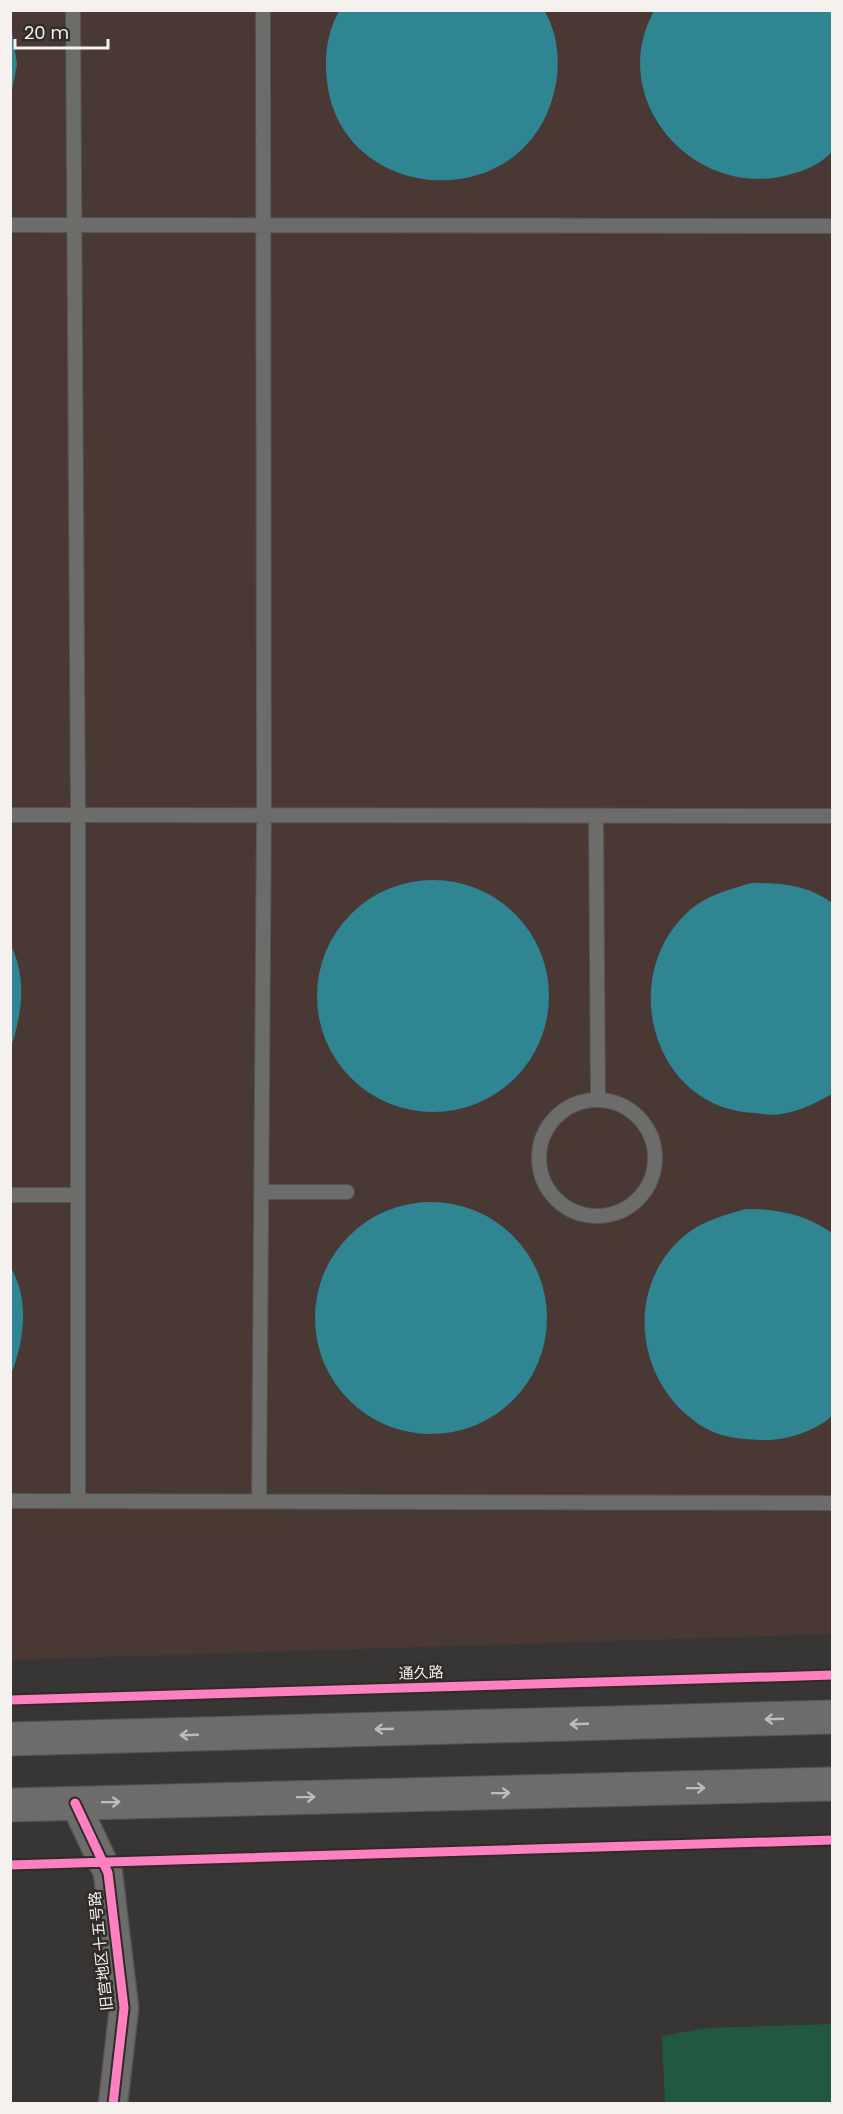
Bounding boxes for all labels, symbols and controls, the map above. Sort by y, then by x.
scale bar [15,12,108,50]
text: 20 m [24,20,69,45]
street label: 通久路 [398,1661,444,1684]
one-way arrow [765,1713,785,1725]
one-way arrow [570,1718,590,1730]
one-way arrow [375,1724,395,1735]
one-way arrow [180,1729,200,1740]
one-way arrow [685,1782,705,1793]
one-way arrow [490,1787,510,1798]
one-way arrow [295,1792,315,1803]
one-way arrow [100,1797,120,1808]
street label: 旧宫地区十五号路 [84,1890,117,2012]

